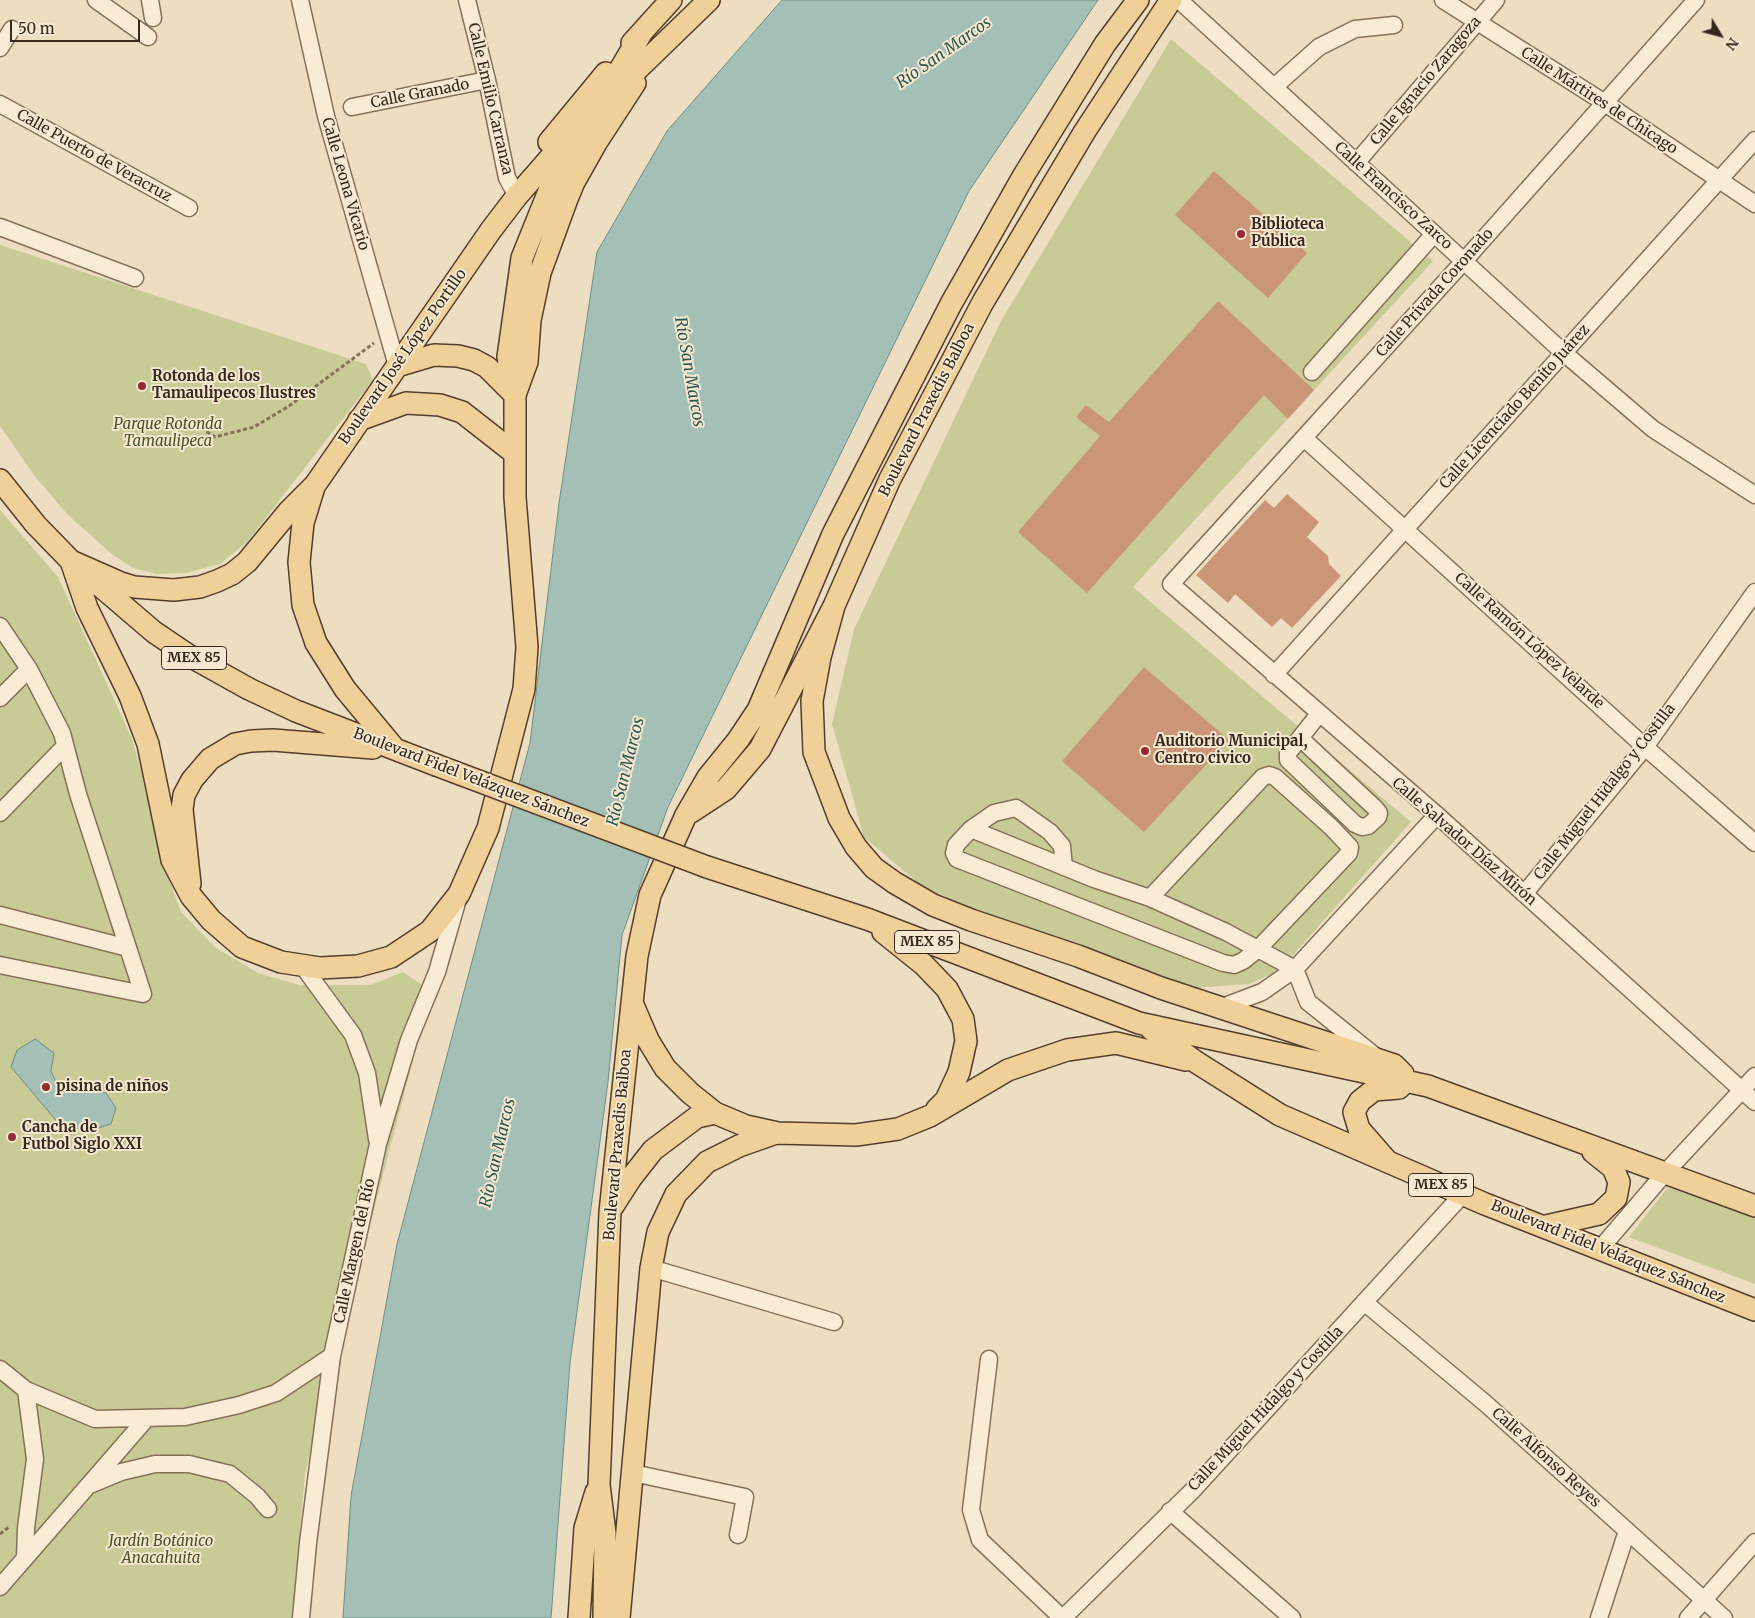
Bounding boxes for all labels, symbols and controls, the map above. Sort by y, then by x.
scale bar [12,10,142,42]
north arrow [1695,10,1745,60]
water label: Río San Marcos [893,13,995,93]
street label: Calle Ignacio Zaragoza [1367,13,1485,149]
text: 50 m [18,19,55,38]
street label: Calle Emilio Carranza [464,21,516,177]
text: N [1721,34,1742,54]
street label: Calle Mártires de Chicago [1517,44,1681,158]
street label: Calle Granado [369,76,471,112]
street label: Calle Puerto de Veracruz [13,106,175,206]
street label: Calle Leona Vicario [317,116,373,252]
street label: Calle Francisco Zarco [1330,138,1456,254]
place label: Biblioteca Pública [1251,216,1324,251]
street label: Calle Privada Coronado [1373,225,1497,361]
marker: Biblioteca Pública [1235,228,1247,240]
street label: Boulevard José López Portillo [335,266,471,448]
water label: Río San Marcos [670,316,708,428]
street label: Boulevard Praxedis Balboa [875,320,979,500]
street label: Calle Licenciado Benito Juárez [1436,321,1594,493]
place label: Rotonda de los Tamaulipecos Ilustres [152,368,316,403]
marker: Rotonda de los Tamaulipecos Ilustres [136,380,148,392]
park label: Parque Rotonda Tamaulipeca [114,416,222,451]
street label: Calle Ramón López Velarde [1451,569,1607,713]
road number: MEX 85 [162,646,226,670]
street label: Calle Miguel Hidalgo y Costilla [1531,700,1679,884]
water label: Río San Marcos [603,716,649,828]
street label: Boulevard Fidel Velázquez Sánchez [350,725,592,831]
place label: Auditorio Municipal, Centro civico [1155,733,1308,768]
marker: Auditorio Municipal, Centro civico [1139,745,1151,757]
street label: Calle Salvador Díaz Mirón [1388,774,1540,910]
road number: MEX 85 [894,930,960,954]
street label: Boulevard Praxedis Balboa [601,1049,635,1241]
place label: pisina de niños [56,1078,169,1096]
marker: pisina de niños [40,1081,52,1093]
water label: Río San Marcos [476,1097,520,1209]
place label: Cancha de Futbol Siglo XXI [22,1119,142,1154]
marker: Cancha de Futbol Siglo XXI [6,1131,18,1143]
road number: MEX 85 [1408,1174,1474,1196]
street label: Calle Margen del Río [331,1177,379,1325]
street label: Boulevard Fidel Velázquez Sánchez [1488,1197,1728,1307]
street label: Calle Miguel Hidalgo y Costilla [1185,1323,1347,1495]
street label: Calle Alfonso Reyes [1488,1404,1604,1512]
park label: Jardín Botánico Anacahuita [109,1533,213,1568]

